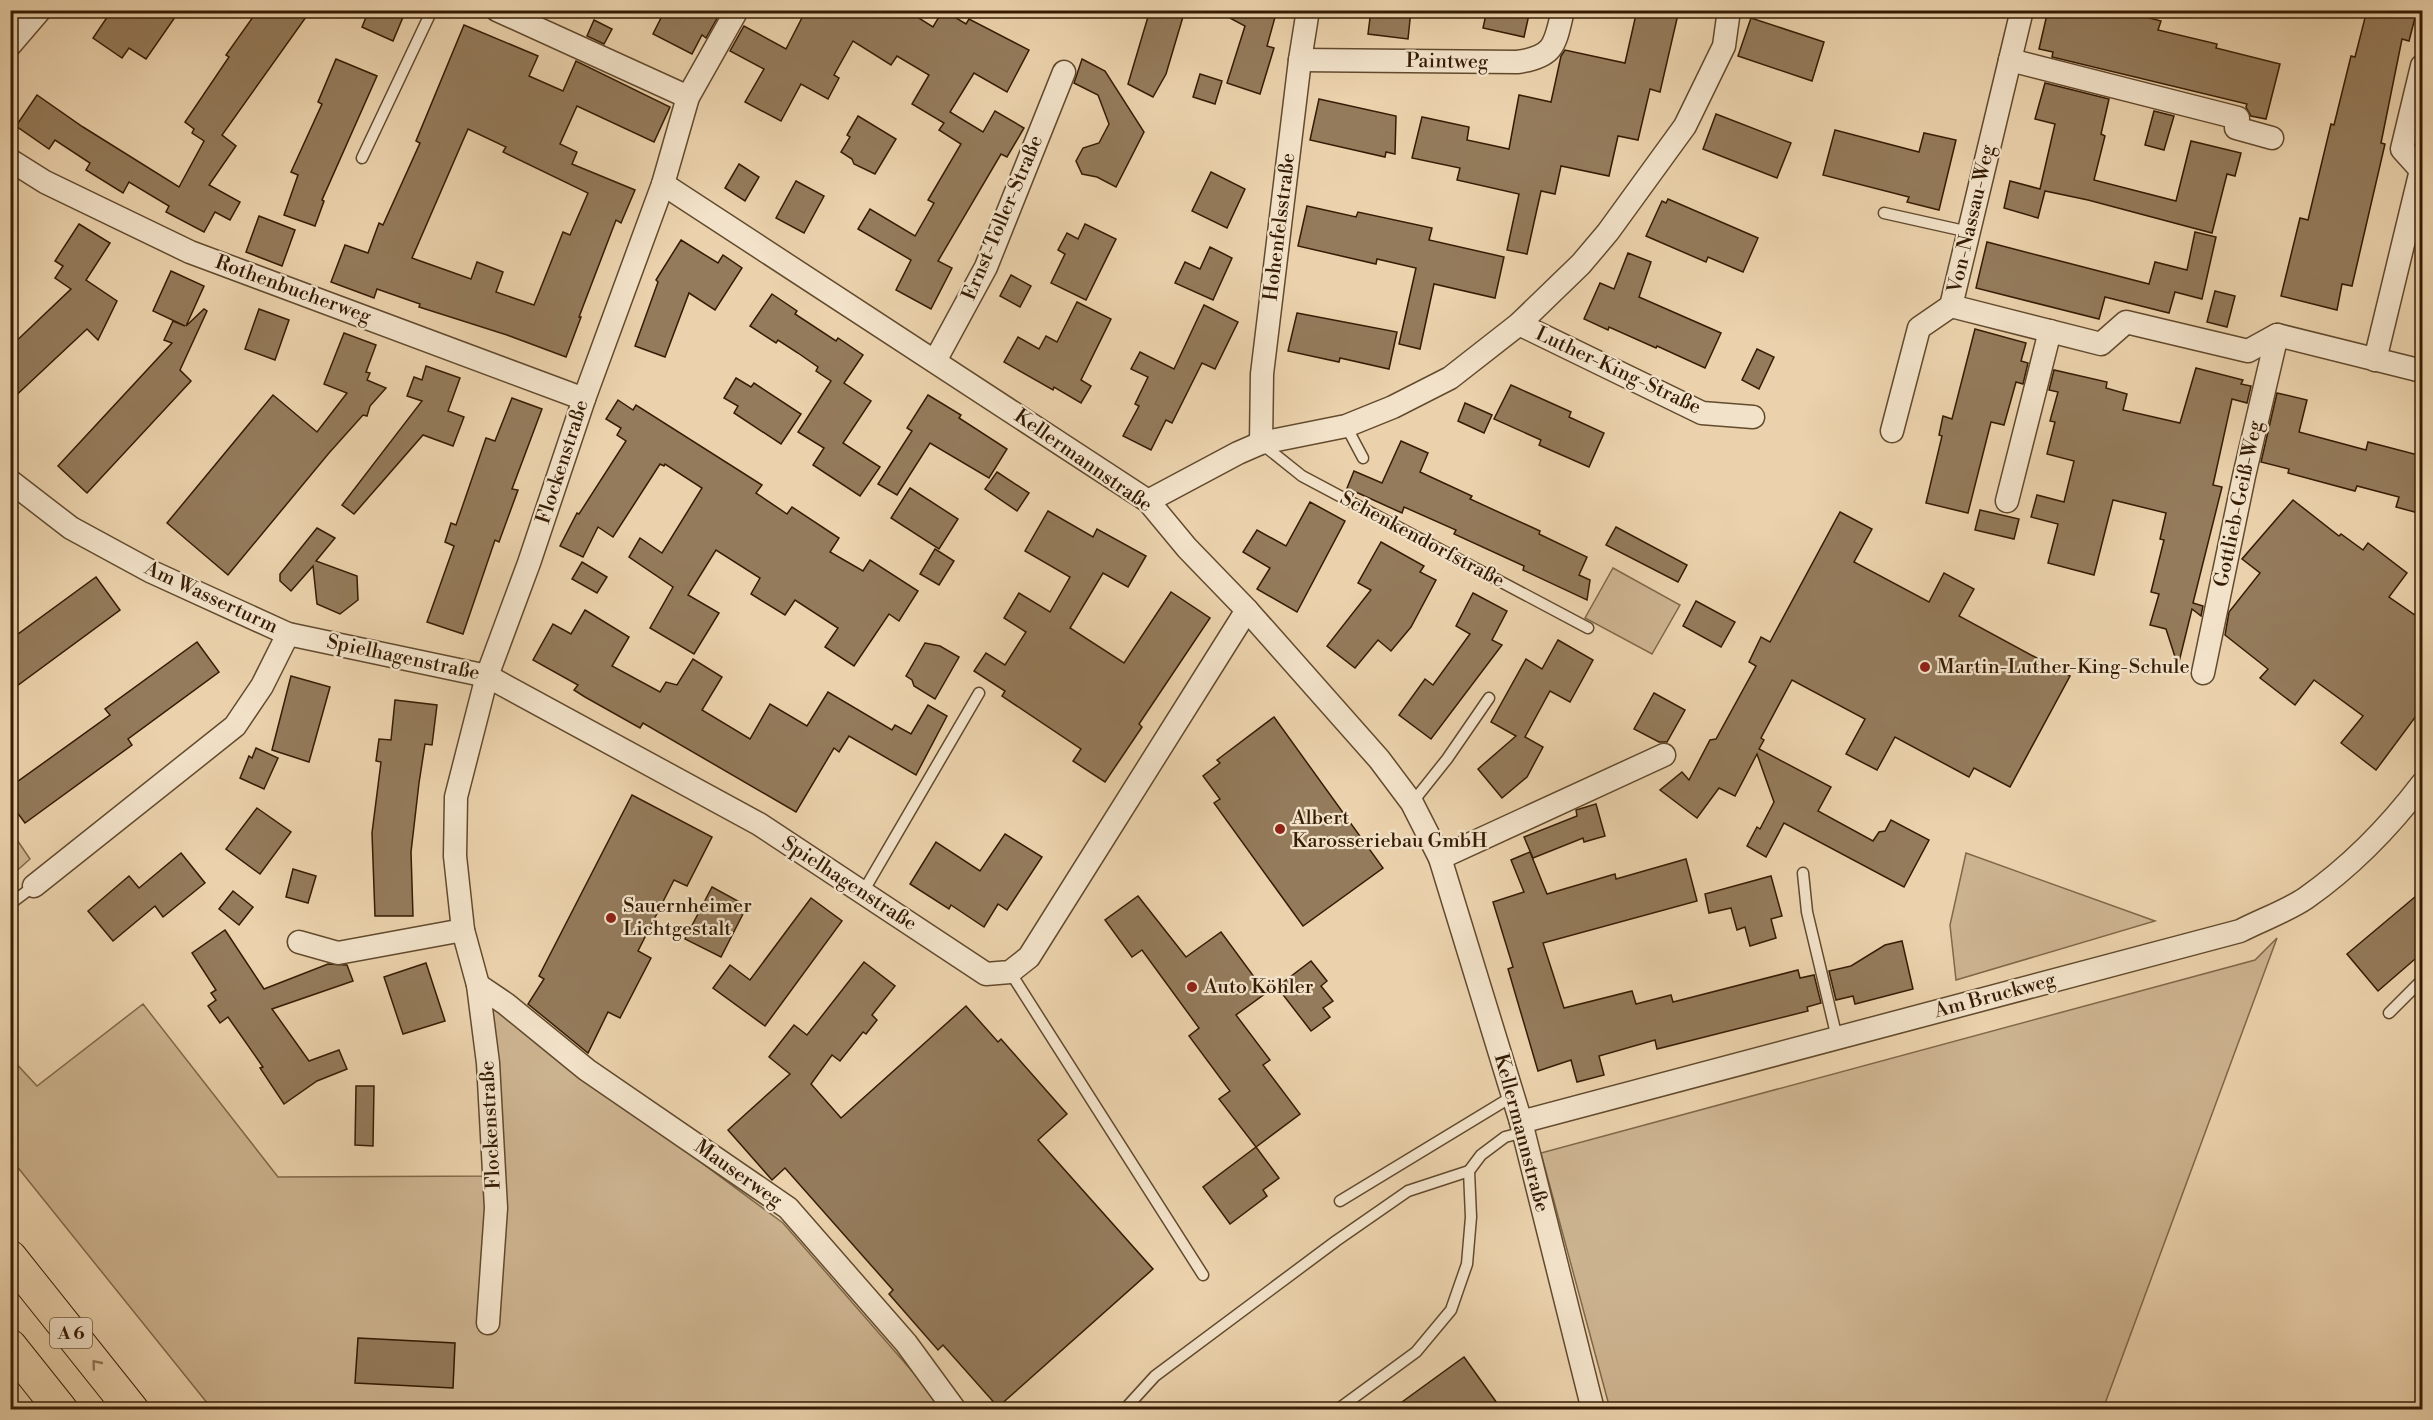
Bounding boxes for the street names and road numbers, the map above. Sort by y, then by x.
street label: Paintweg [1406,49,1489,75]
street label: Ernst-Toller-Straße [957,132,1049,304]
street label: Von-Nassau-Weg [1943,142,2001,297]
street label: Hohenfelsstraße [1259,152,1301,302]
street label: Rothenbucherweg [212,250,375,330]
street label: Luther-King-Straße [1531,322,1705,420]
street label: Flockenstraße [531,397,595,527]
street label: Kellermannstraße [1009,404,1157,518]
street label: Gottlieb-Geiß-Weg [2209,418,2269,590]
street label: Schenkendorfstraße [1335,486,1509,594]
street label: Am Wasserturm [139,556,282,640]
street label: Spielhagenstraße [324,630,482,686]
street label: Spielhagenstraße [777,831,921,937]
street label: Am Bruckweg [1931,968,2059,1024]
street label: Kellermannstraße [1488,1051,1554,1215]
street label: Flockenstraße [475,1060,507,1190]
street label: Mauserweg [689,1135,787,1214]
road number: A 6 [50,1318,92,1348]

